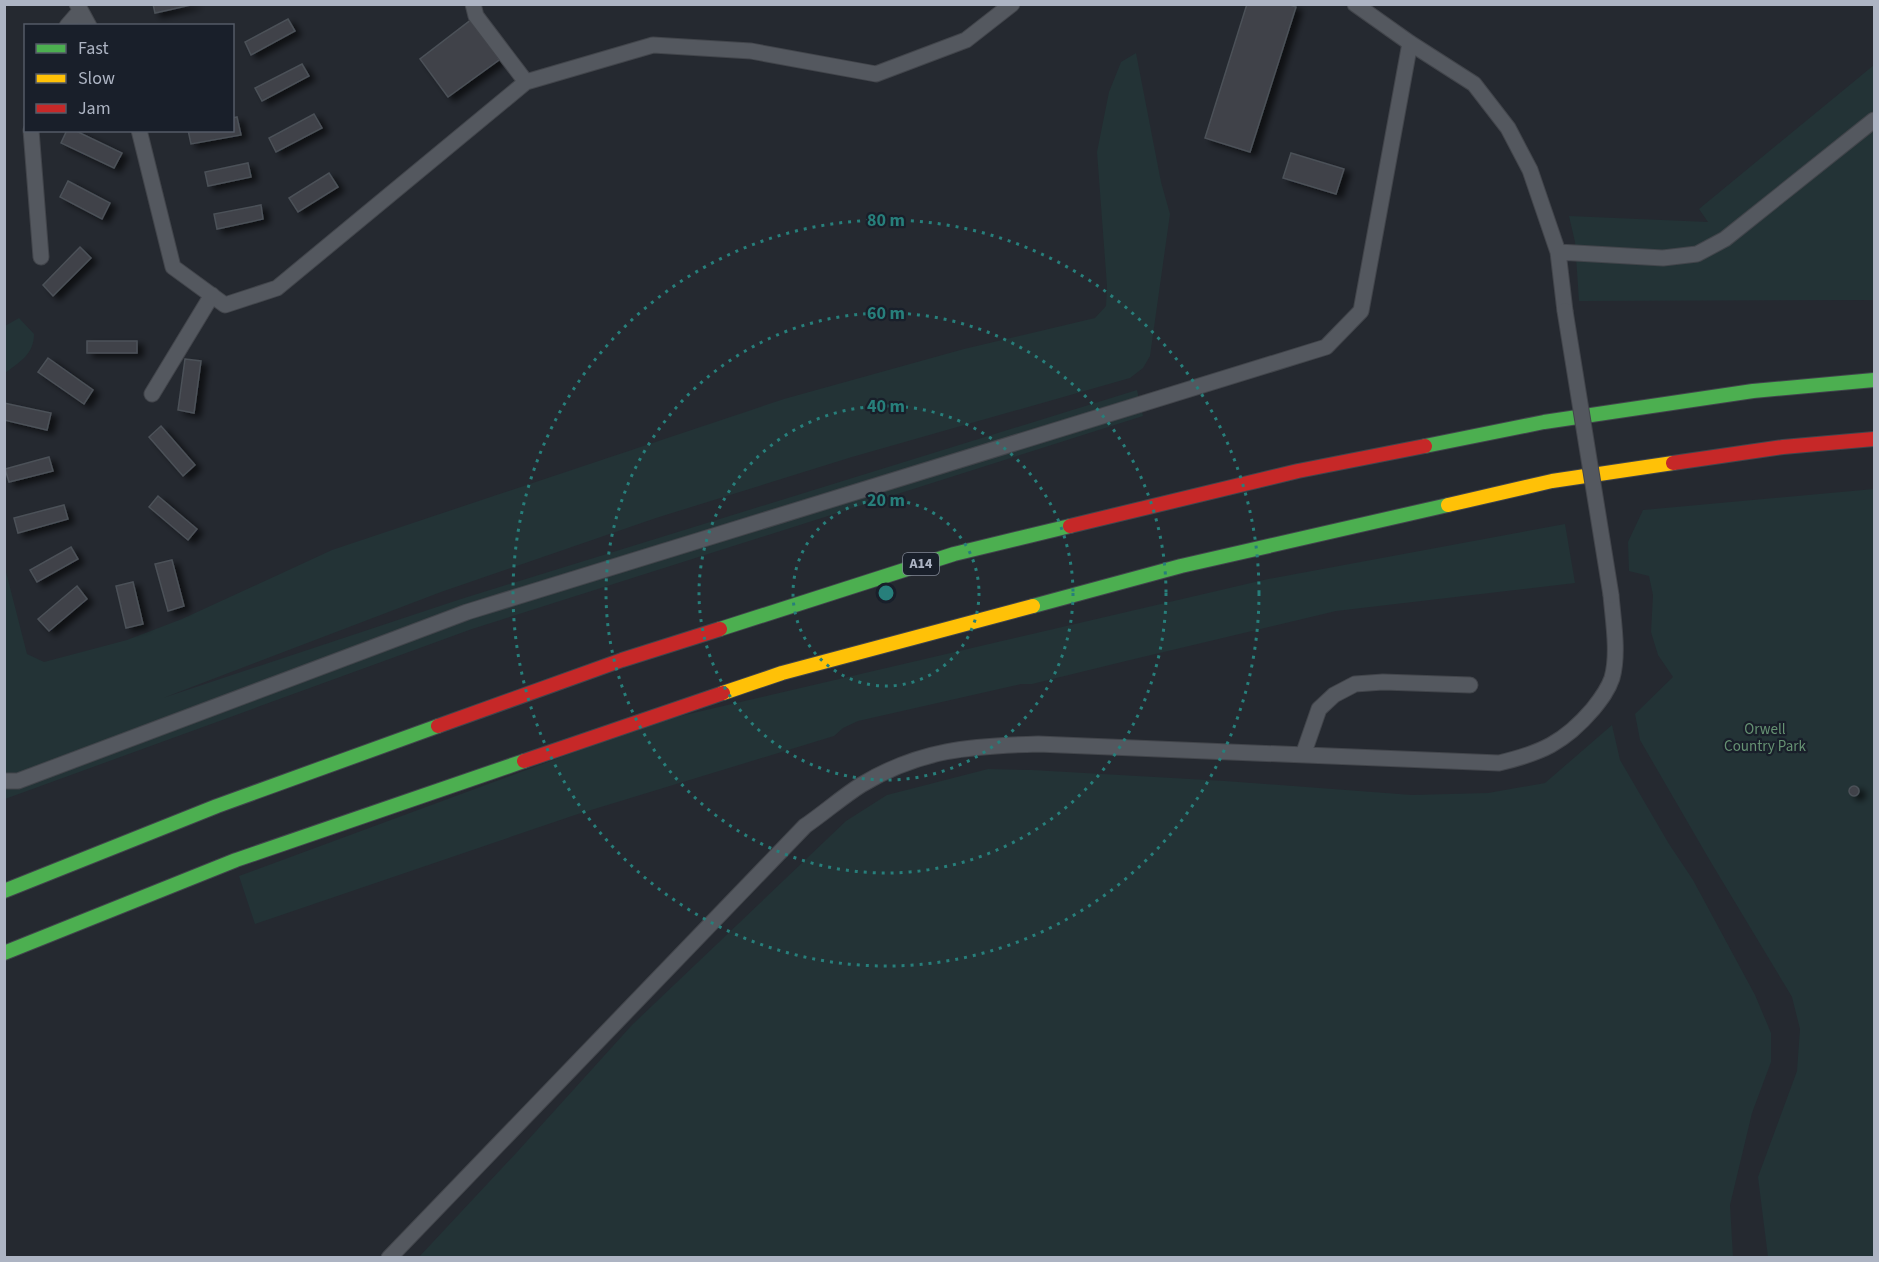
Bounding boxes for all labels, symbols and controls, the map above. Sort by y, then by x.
legend [24,24,234,132]
text: Fast [78,36,109,61]
text: Slow [78,66,115,91]
text: Jam [78,96,111,121]
text: 80 m [867,208,905,233]
text: 60 m [867,301,905,326]
text: 40 m [867,394,905,419]
text: 20 m [867,488,905,513]
road number: A14 [903,553,939,575]
centre of rings [876,583,896,603]
park label: Orwell Country Park [1724,719,1806,757]

